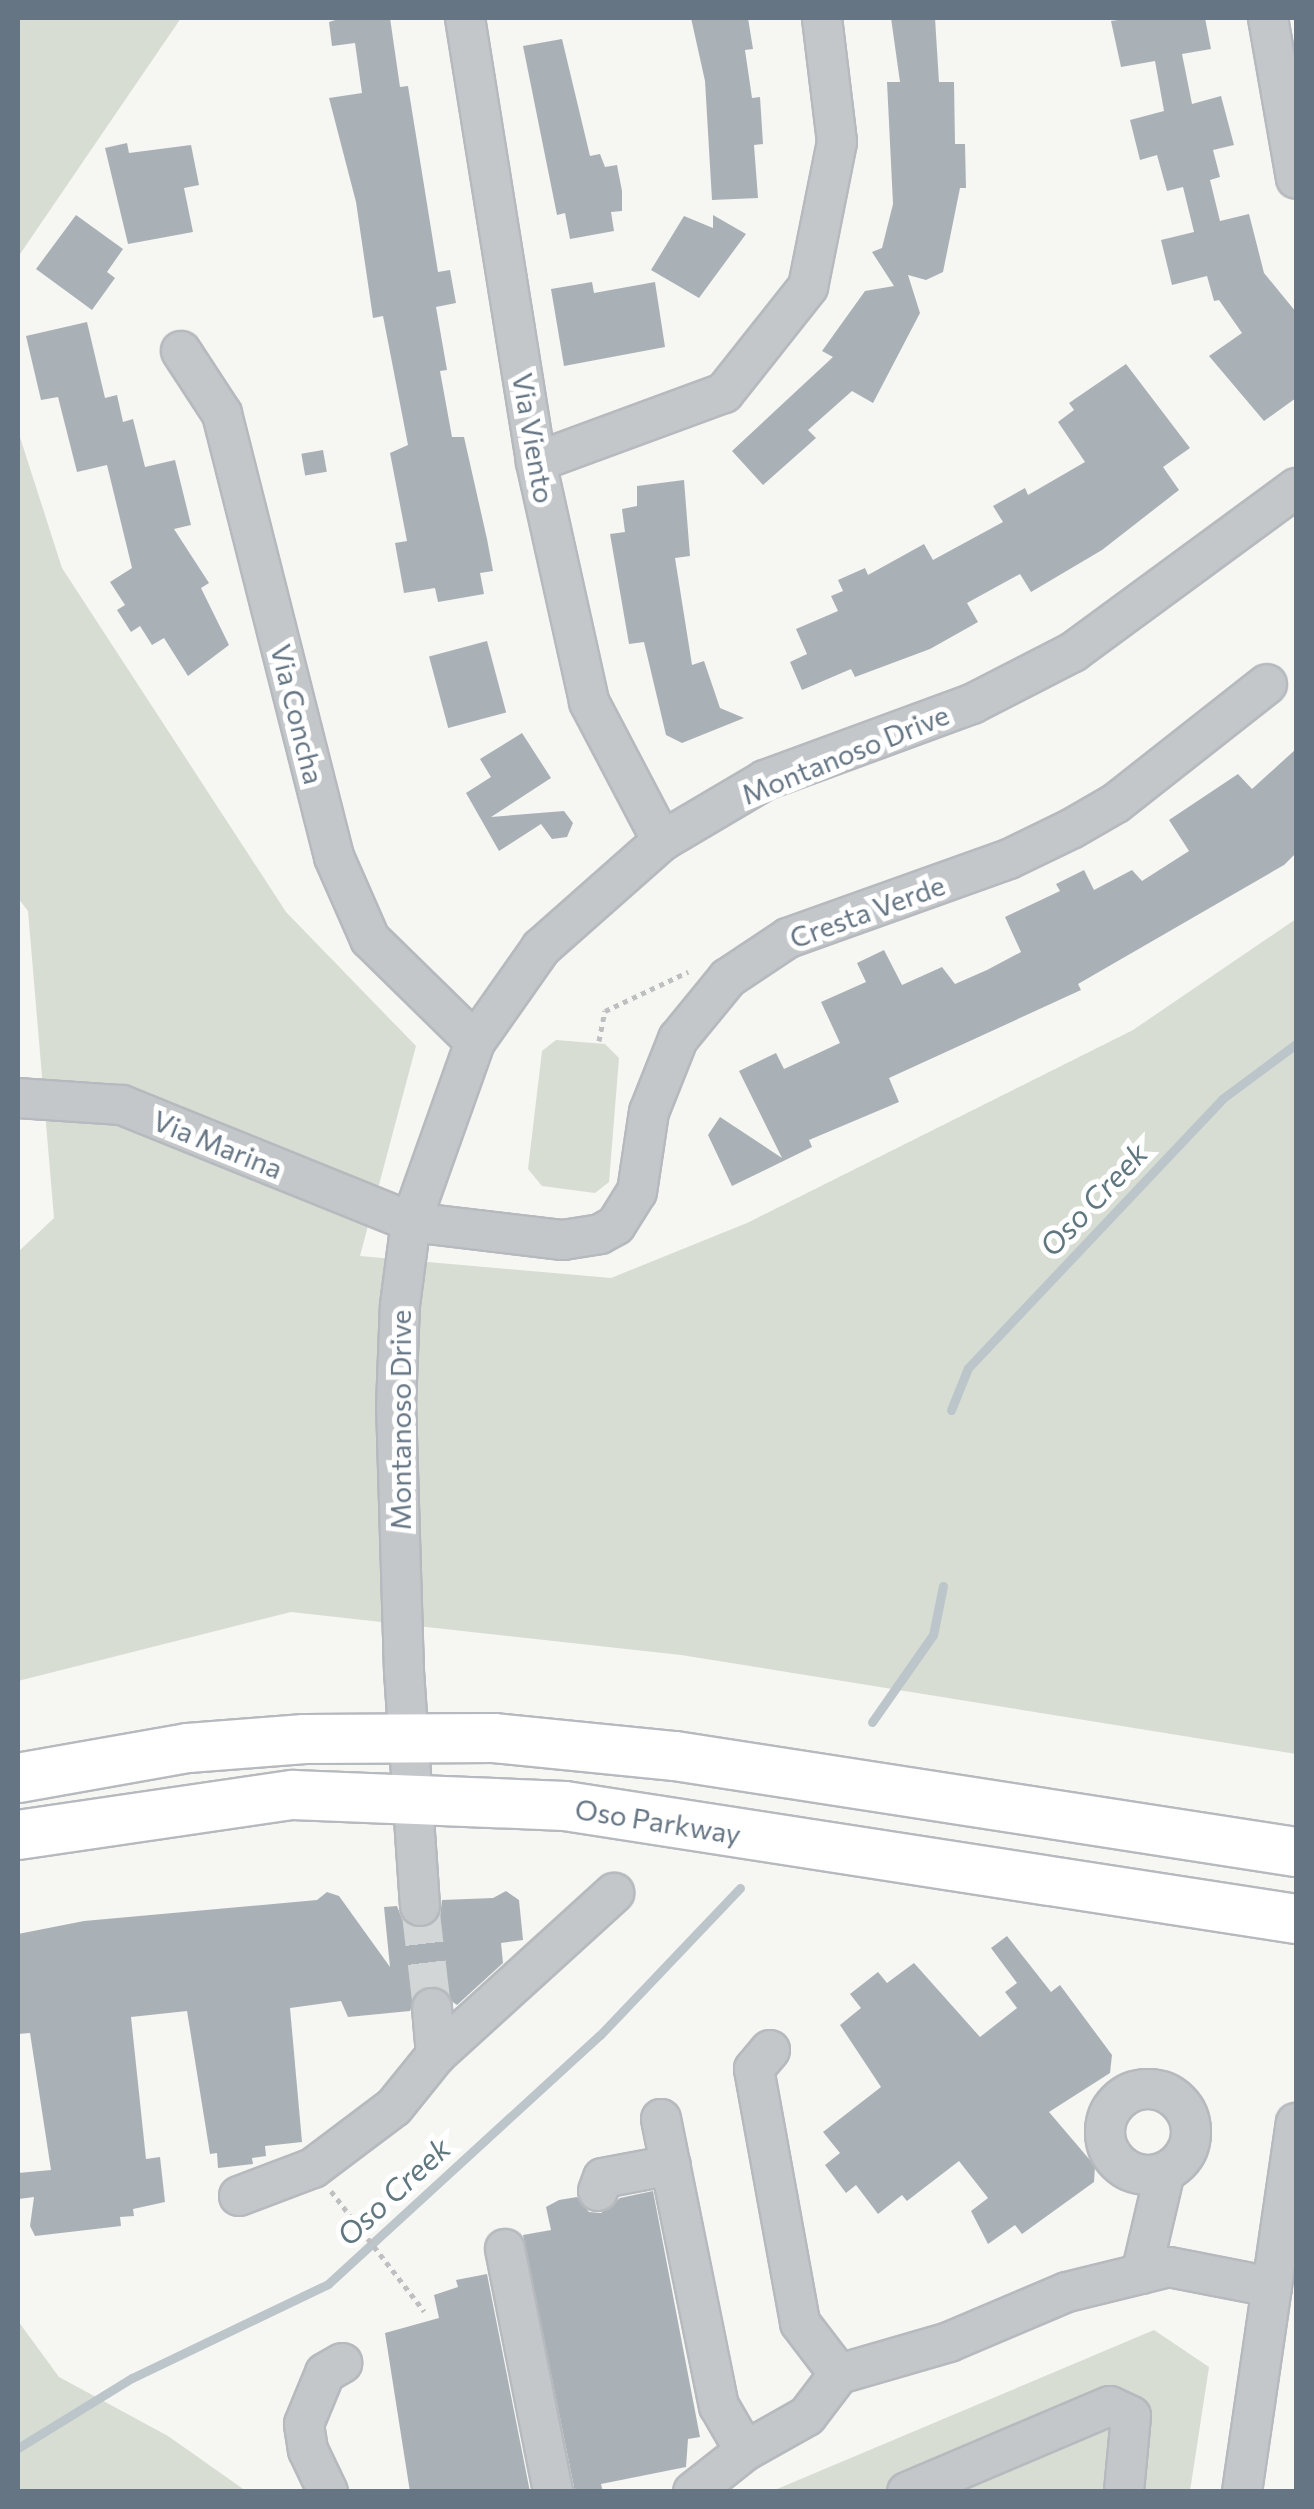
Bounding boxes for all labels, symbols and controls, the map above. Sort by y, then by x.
street label: Via Viento [506,370,562,506]
street label: Via Concha [264,641,332,787]
street label: Montanoso Drive [736,697,954,811]
street label: Cresta Verde [785,867,949,955]
street label: Via Marina [148,1103,288,1185]
water label: Oso Creek [1031,1135,1155,1263]
street label: Montanoso Drive [383,1310,417,1530]
street label: Oso Parkway [573,1791,743,1851]
water label: Oso Creek [329,2129,457,2253]

